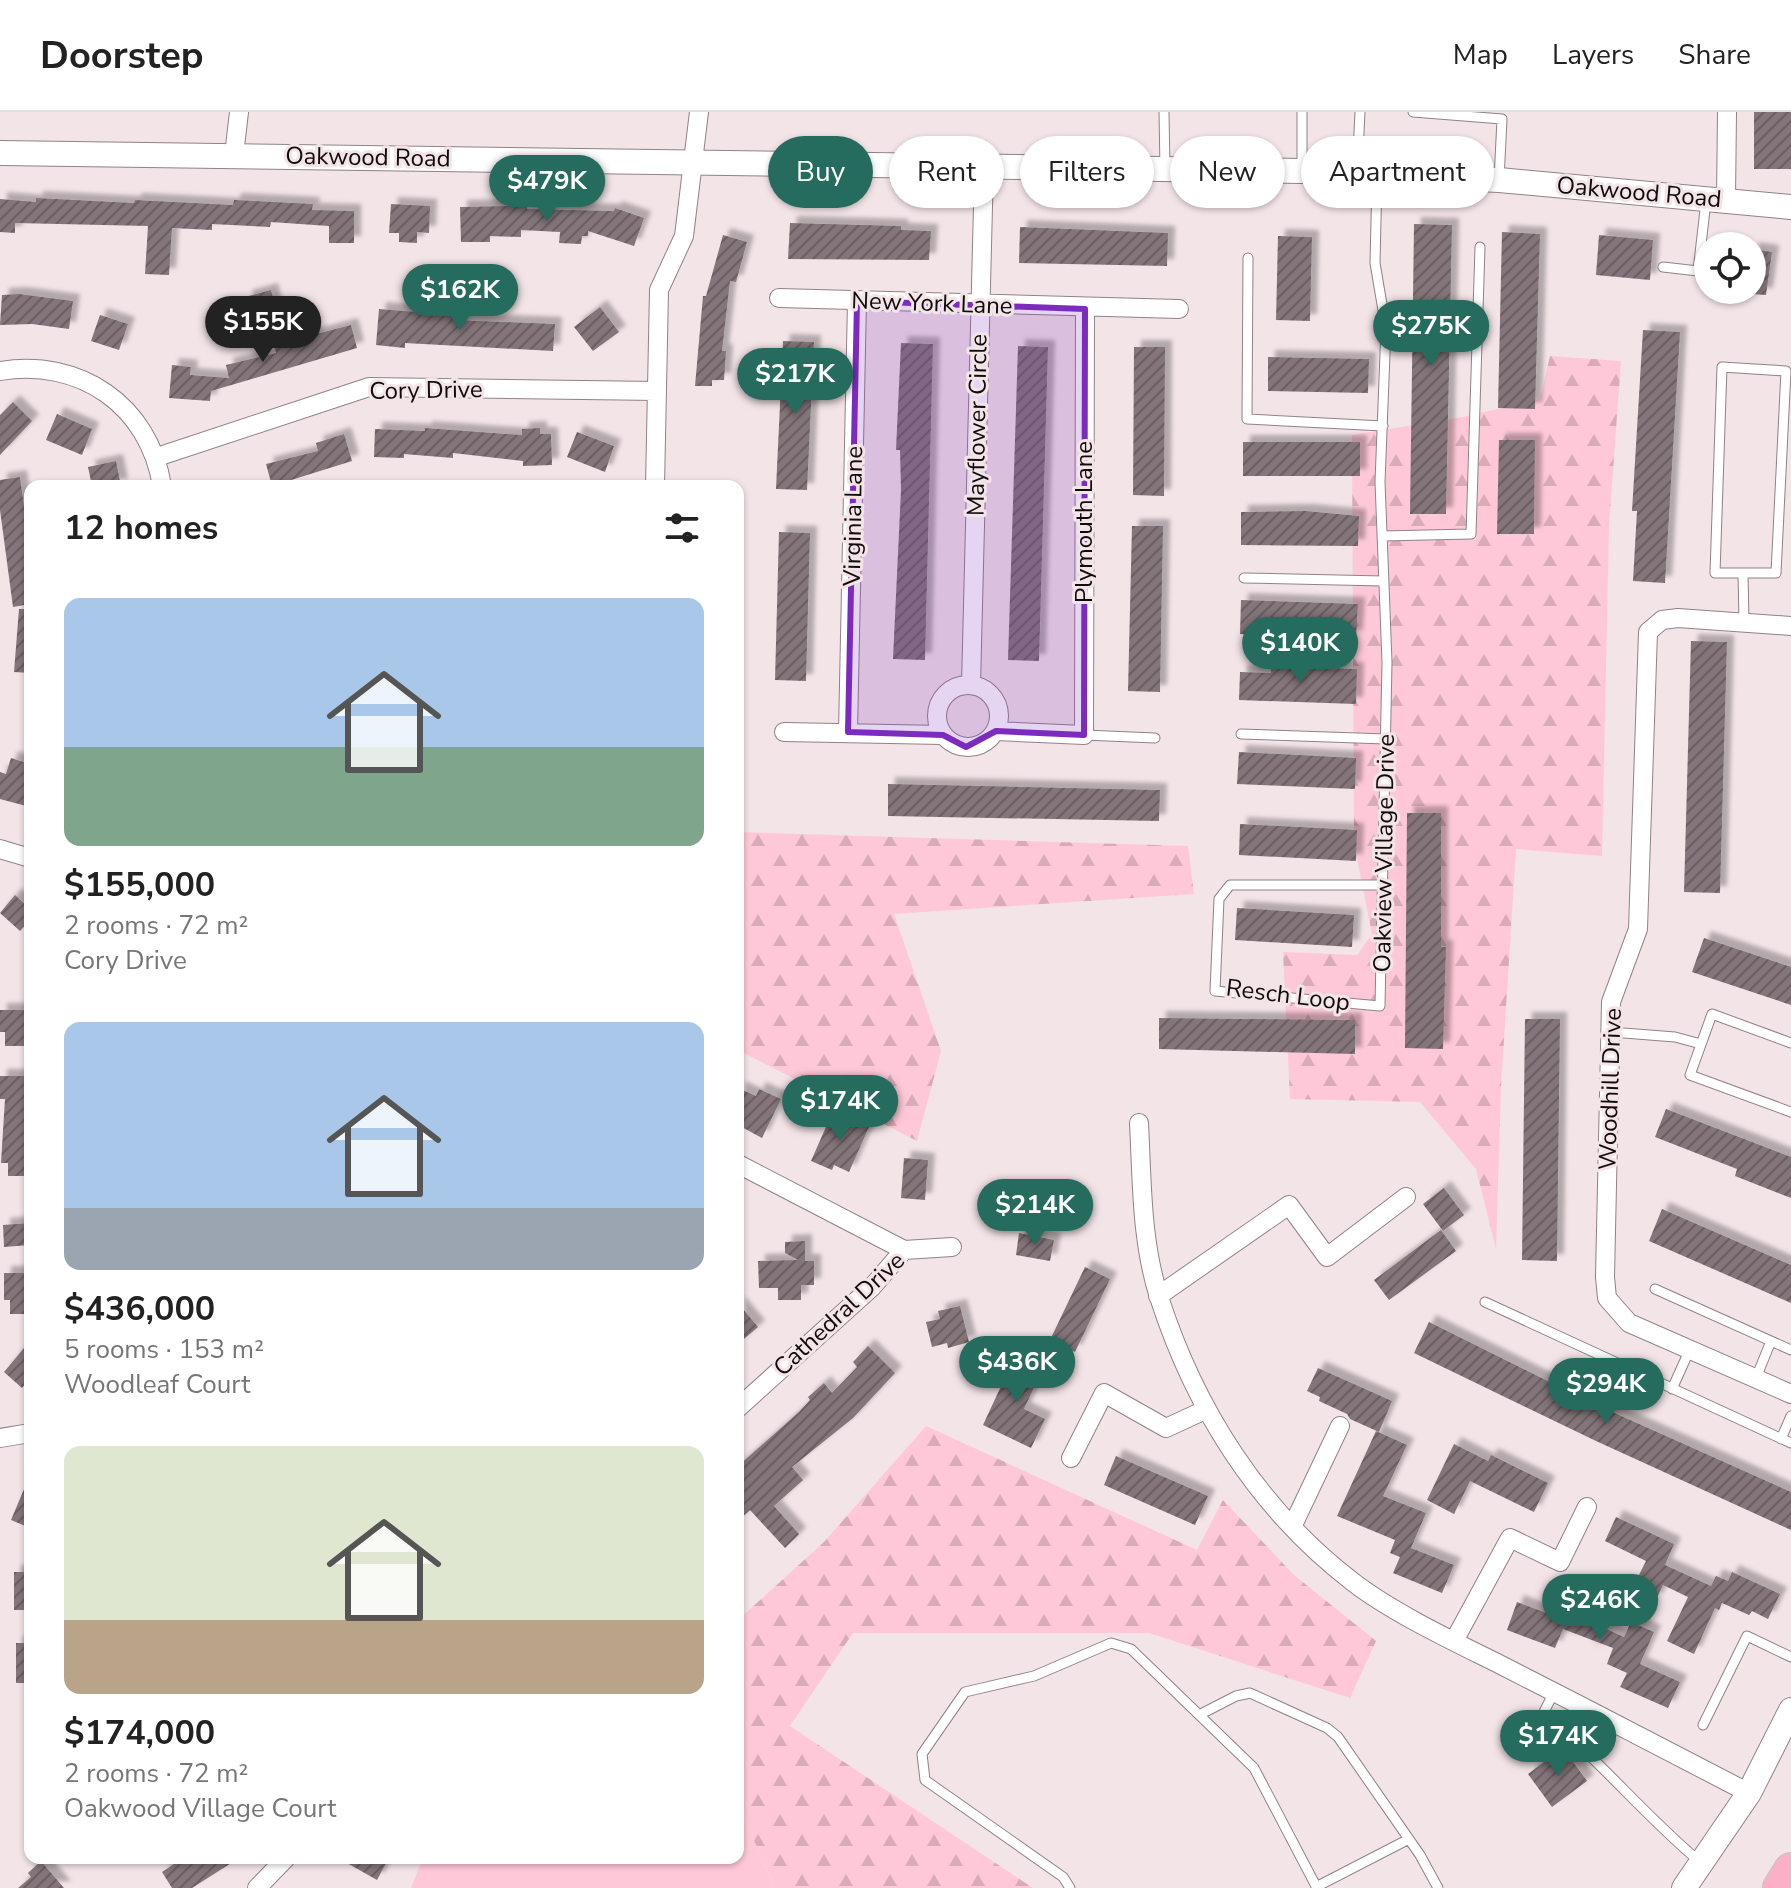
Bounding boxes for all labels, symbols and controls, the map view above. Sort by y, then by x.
text: Doorstep [40,30,204,81]
text: Map [1453,36,1508,74]
text: Layers [1552,36,1634,74]
text: Share [1678,36,1751,74]
chip: Buy [768,136,873,208]
chip: Rent [889,136,1004,208]
chip: Filters [1020,136,1154,208]
chip: New [1170,136,1285,208]
chip: Apartment [1301,136,1494,208]
street label: Oakwood Road [285,140,451,174]
pin: $479K [491,155,603,223]
text: $479K [507,163,587,198]
street label: Oakwood Road [1555,169,1723,215]
map controls [1694,232,1766,304]
button: locate [1694,232,1766,304]
pin: $162K [404,264,516,332]
text: $162K [420,272,500,307]
street label: New York Lane [851,284,1013,322]
pin: $155K [207,296,319,364]
pin: $275K [1375,300,1487,368]
text: $155K [223,304,303,339]
text: $275K [1391,308,1471,343]
street label: Mayflower Circle [959,334,995,516]
pin: $217K [739,348,851,416]
text: $217K [755,356,835,391]
street label: Cory Drive [369,373,483,407]
street label: Plymouth Lane [1068,441,1100,603]
street label: Virginia Lane [836,446,870,587]
text: 12 homes [64,505,218,551]
icon: filters [660,506,704,550]
pin: $140K [1244,617,1356,685]
text: $140K [1260,625,1340,660]
icon: home [312,650,456,794]
street label: Oakview Village Drive [1366,733,1402,973]
text: $155,000 [64,862,215,908]
text: 2 rooms · 72 m² [64,908,248,943]
text: Cory Drive [64,943,187,978]
street label: Resch Loop [1224,972,1352,1018]
street label: Woodhill Drive [1591,1007,1629,1171]
icon: home [312,1074,456,1218]
pin: $174K [784,1075,896,1143]
text: $174K [800,1083,880,1118]
pin: $214K [979,1179,1091,1247]
text: $214K [995,1187,1075,1222]
street label: Cathedral Drive [766,1245,912,1383]
text: $436,000 [64,1286,215,1332]
text: 5 rooms · 153 m² [64,1332,264,1367]
pin: $436K [961,1336,1073,1404]
text: $436K [977,1344,1057,1379]
pin: $294K [1550,1358,1662,1426]
text: $294K [1566,1366,1646,1401]
text: Woodleaf Court [64,1367,250,1402]
icon: home [312,1498,456,1642]
pin: $246K [1544,1574,1656,1642]
text: $246K [1560,1582,1640,1617]
text: $174,000 [64,1710,215,1756]
pin: $174K [1502,1710,1614,1778]
text: $174K [1518,1718,1598,1753]
text: 2 rooms · 72 m² [64,1756,248,1791]
text: Oakwood Village Court [64,1791,336,1826]

